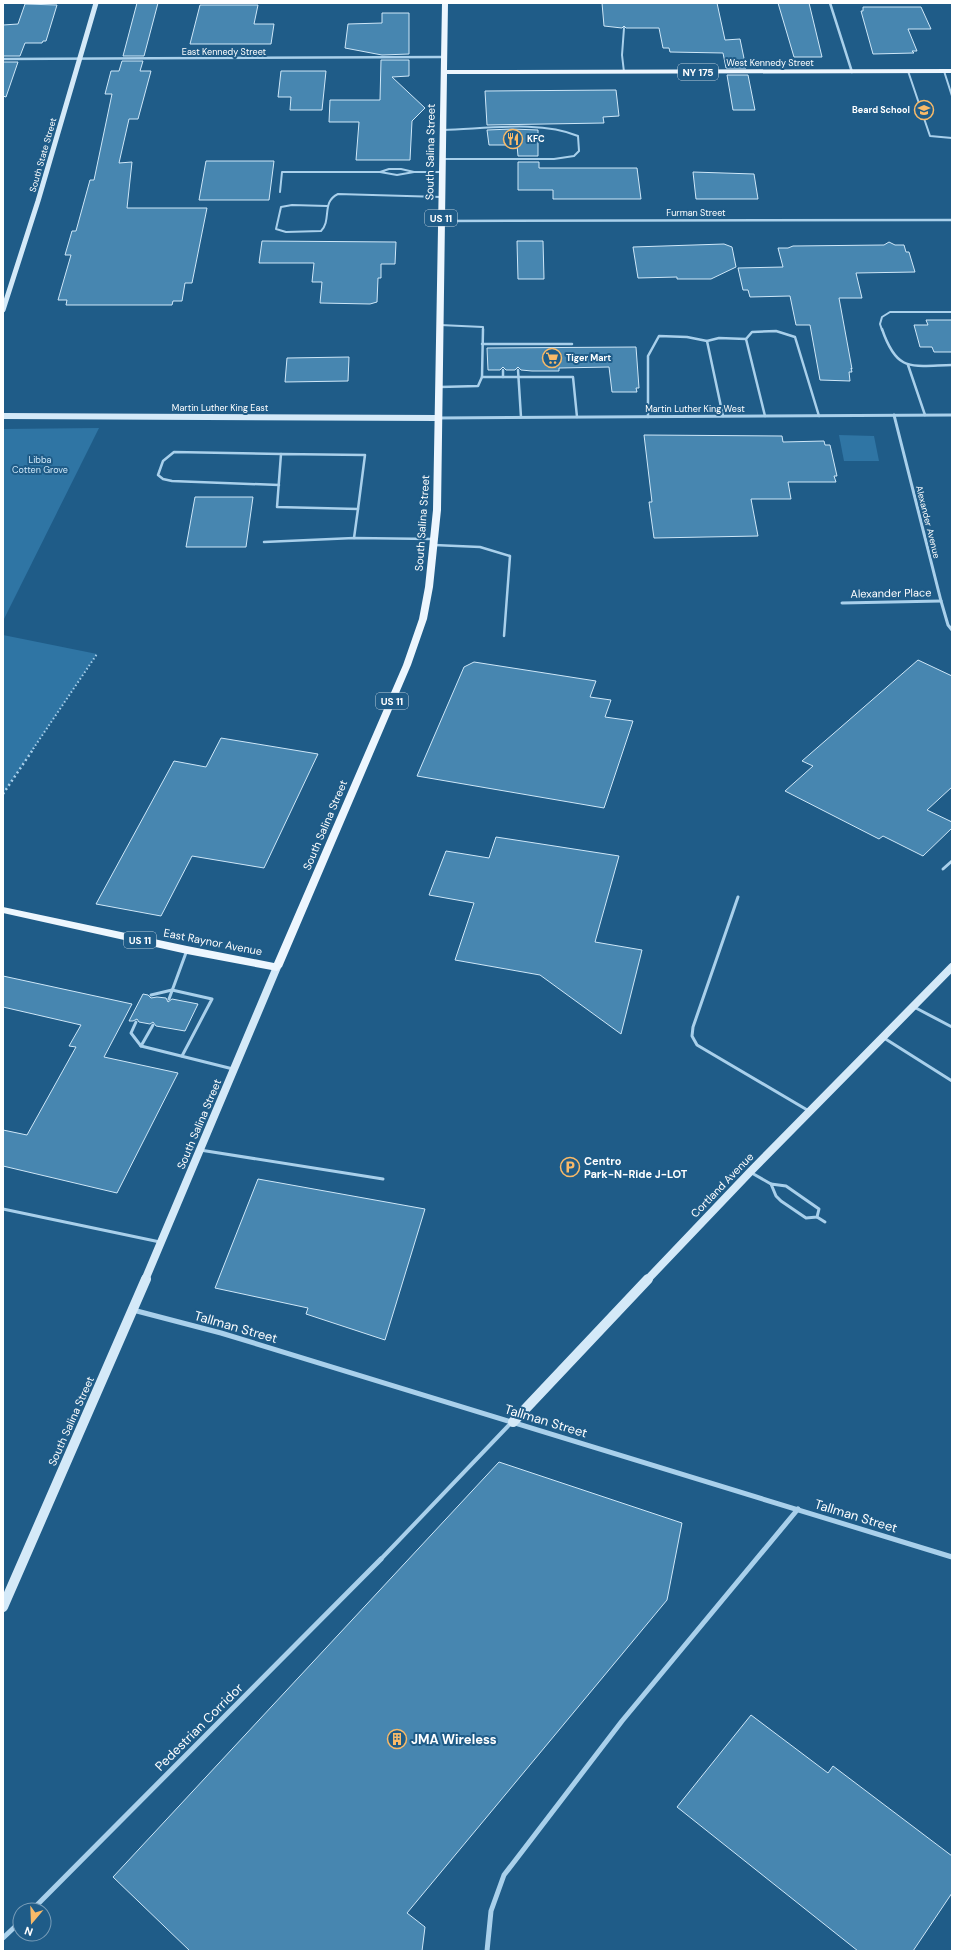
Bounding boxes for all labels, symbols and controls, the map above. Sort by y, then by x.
street label: East Kennedy Street [182,46,267,58]
street label: West Kennedy Street [726,57,814,69]
road number: NY 175 [678,64,718,80]
school or university icon: Beard School [913,99,935,121]
street label: South Salina Street [422,104,438,200]
place label: Beard School [852,104,910,116]
street label: South State Street [27,116,59,194]
restaurant icon: KFC [502,128,524,150]
place label: KFC [527,133,545,145]
street label: Furman Street [666,207,726,219]
road number: US 11 [425,210,457,226]
supermarket icon: Tiger Mart [541,347,563,369]
place label: Tiger Mart [566,352,611,364]
street label: Martin Luther King East [172,402,269,414]
street label: Martin Luther King West [645,403,745,415]
park label: Libba Cotten Grove [12,454,68,476]
street label: South Salina Street [412,474,432,572]
street label: Alexander Avenue [913,484,943,560]
street label: Alexander Place [850,585,932,601]
road number: US 11 [376,693,408,709]
street label: South Salina Street [300,778,350,872]
street label: East Raynor Avenue [162,926,264,958]
road number: US 11 [124,932,156,948]
street label: South Salina Street [174,1077,224,1171]
street label: Cortland Avenue [688,1150,756,1220]
place label: Centro Park-N-Ride J-LOT [584,1154,688,1181]
parking icon: Centro Park-N-Ride J-LOT [559,1156,581,1178]
street label: Tallman Street [193,1307,279,1347]
street label: South Salina Street [45,1374,97,1468]
street label: Tallman Street [503,1400,589,1442]
street label: Tallman Street [813,1495,899,1537]
street label: Pedestrian Corridor [151,1679,247,1775]
building icon: JMA Wireless [386,1728,408,1750]
place label: JMA Wireless [411,1731,497,1748]
north arrow [12,1902,52,1942]
text: N [23,1924,35,1939]

